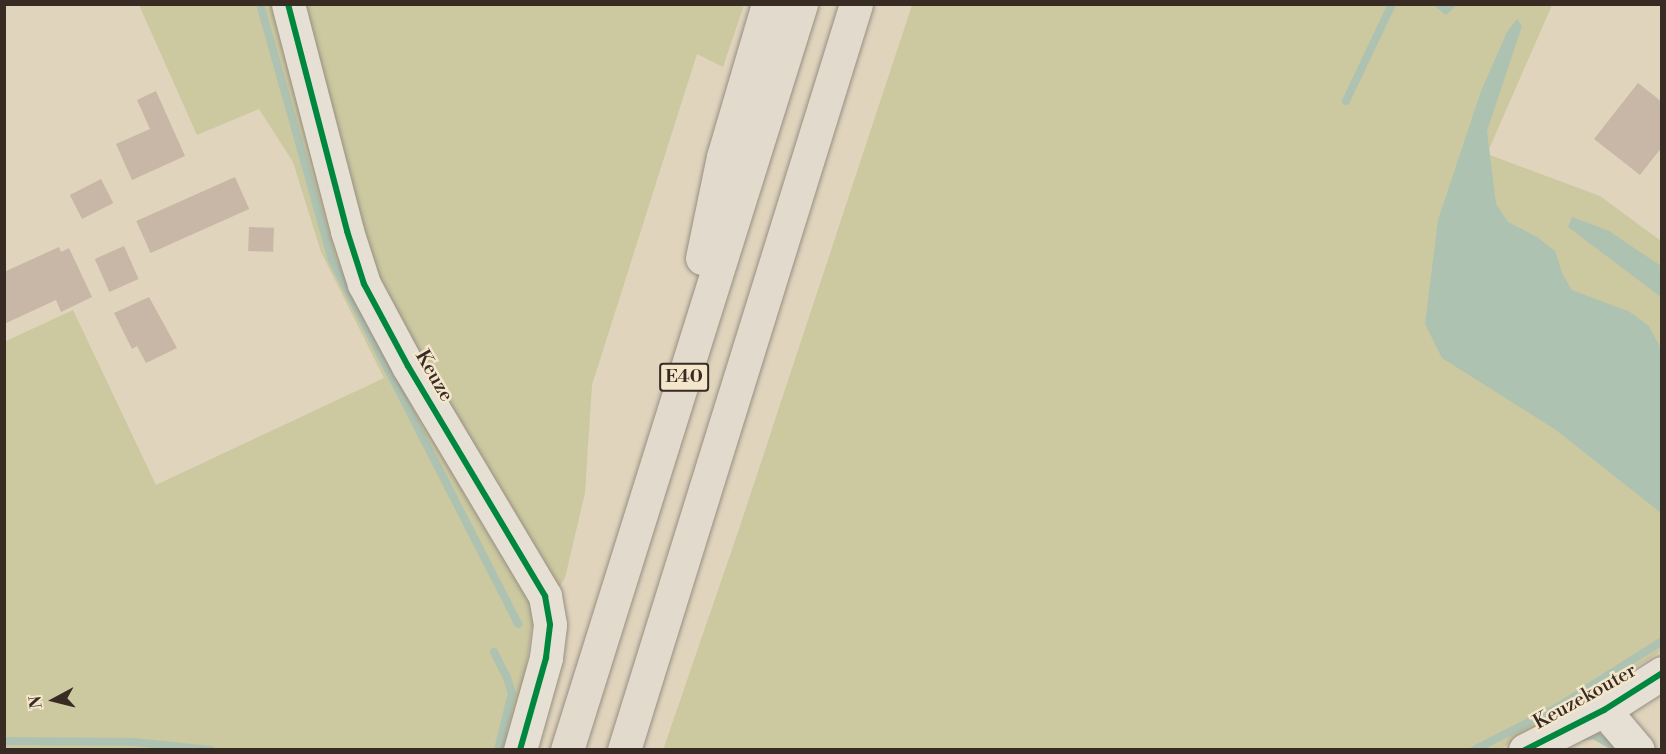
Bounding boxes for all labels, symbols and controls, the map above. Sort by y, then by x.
street label: Keuze [410,346,458,406]
road number: E40 [658,362,710,392]
street label: Keuzekouter [1529,659,1641,735]
north arrow [24,670,84,730]
text: N [25,695,47,710]

